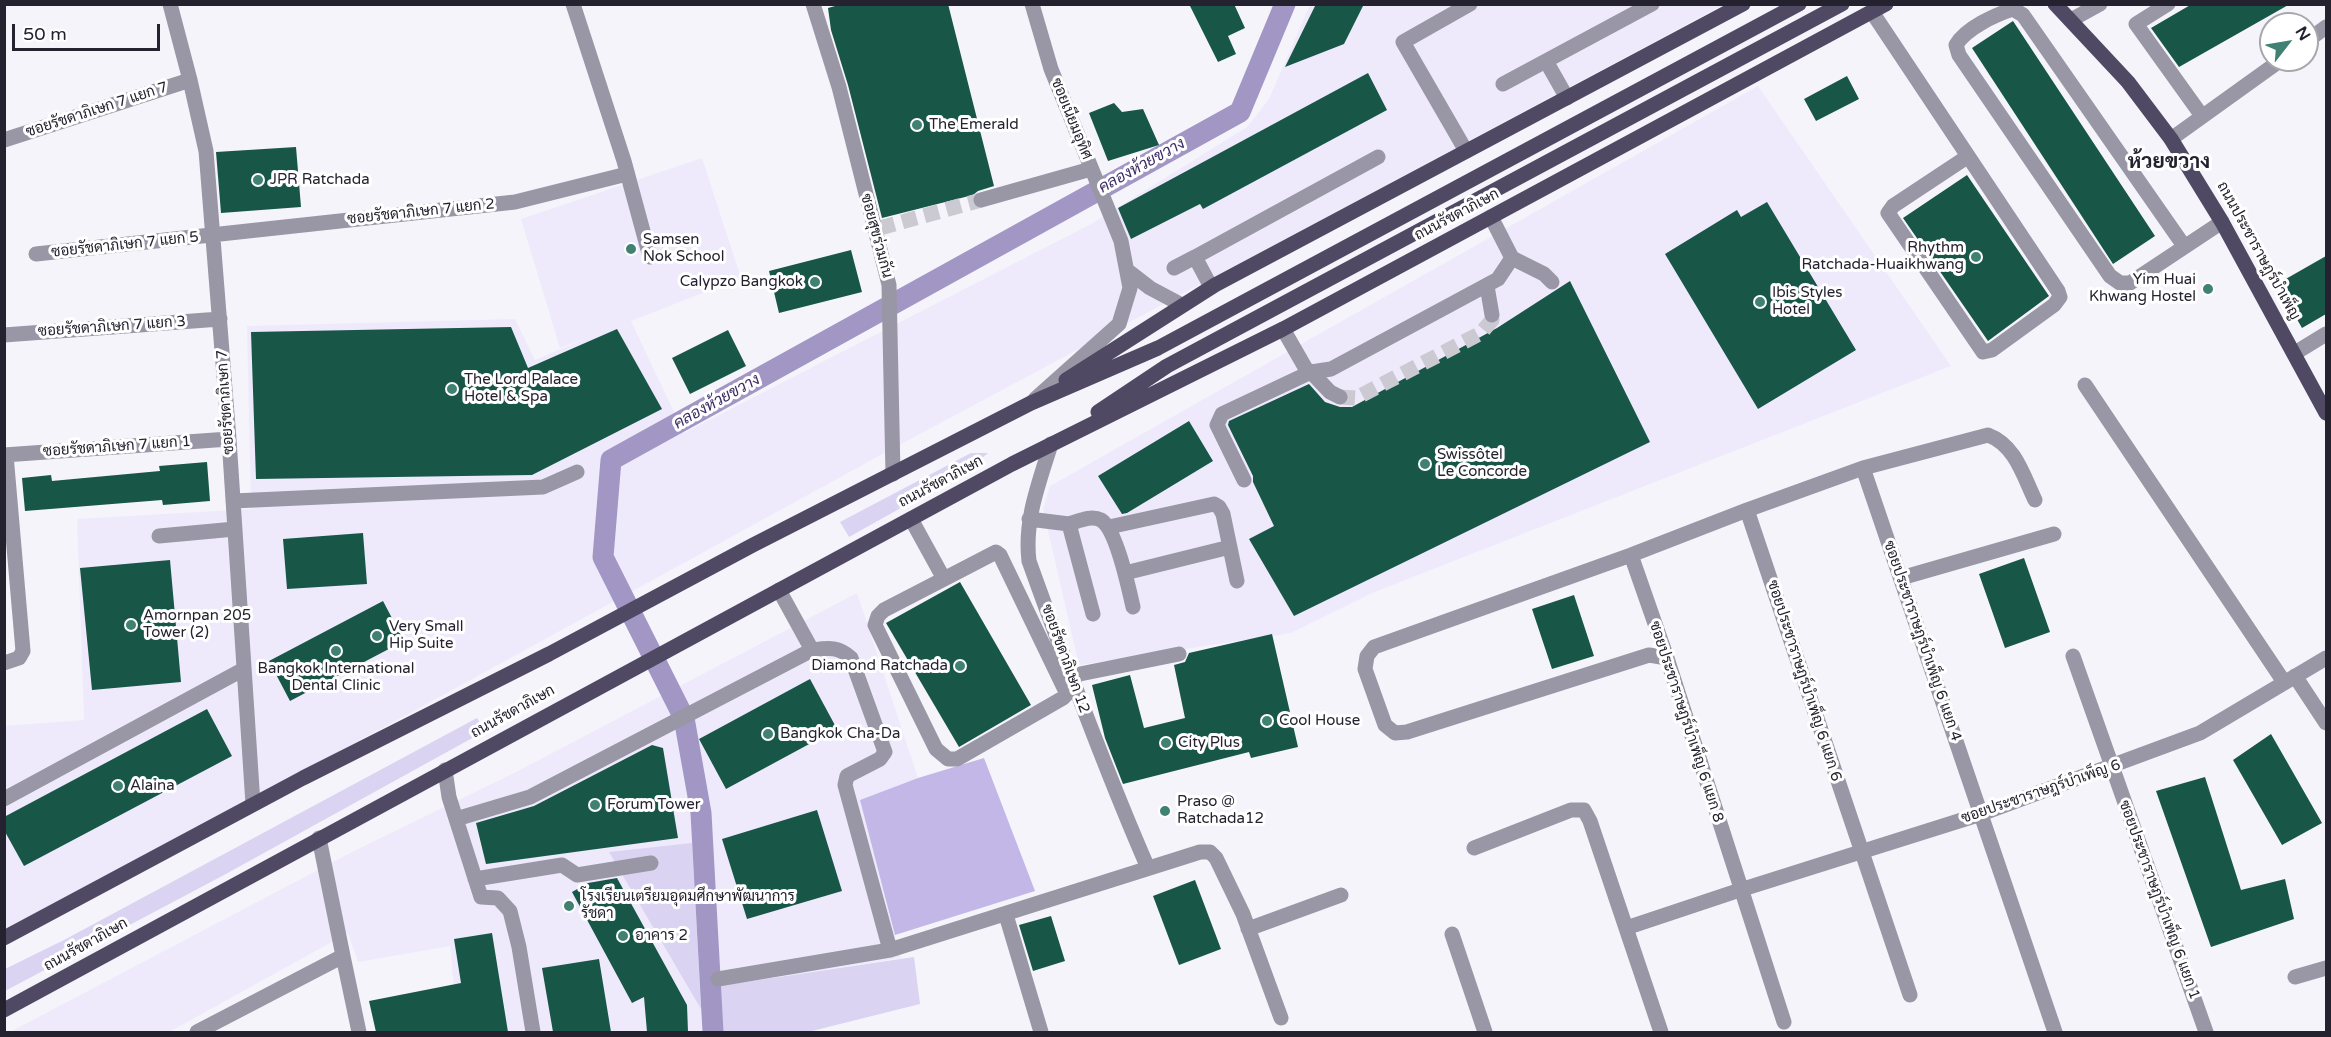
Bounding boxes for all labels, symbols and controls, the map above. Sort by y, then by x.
scale bar [15,12,164,50]
north arrow [2259,12,2319,72]
text: 50 m [23,23,67,45]
text: N [2291,23,2315,44]
street label: ซอยเนียมอุทิศ [1046,76,1096,162]
street label: ซอยรัชดาภิเษก 7 แยก 7 [24,79,170,141]
place label: The Emerald [929,116,1019,134]
marker: The Emerald [910,118,924,132]
water label: คลองห้วยขวาง [1095,134,1189,198]
district label: ห้วยขวาง [2128,149,2210,175]
place label: JPR Ratchada [270,171,370,189]
marker: JPR Ratchada [251,173,265,187]
street label: ถนนประชาราษฎร์บำเพ็ญ [2212,179,2304,323]
street label: ถนนรัชดาภิเษก [1412,185,1502,245]
street label: ซอยสุขร่วมกัน [856,192,896,280]
street label: ซอยรัชดาภิเษก 7 แยก 2 [346,195,496,229]
street label: ซอยรัชดาภิเษก 7 แยก 5 [50,228,200,262]
place label: Samsen Nok School [643,231,724,266]
place label: Rhythm Ratchada-Huaikhwang [1801,239,1964,274]
marker: Samsen Nok School [624,242,638,256]
marker: Rhythm Ratchada-Huaikhwang [1969,250,1983,264]
place label: Yim Huai Khwang Hostel [2089,271,2196,306]
place label: Calypzo Bangkok [680,273,803,291]
marker: Calypzo Bangkok [808,275,822,289]
marker: Yim Huai Khwang Hostel [2201,282,2215,296]
place label: Ibis Styles Hotel [1772,284,1842,319]
marker: Ibis Styles Hotel [1753,295,1767,309]
street label: ซอยรัชดาภิเษก 7 แยก 3 [37,313,187,341]
street label: ซอยรัชดาภิเษก 7 [213,349,239,455]
water label: คลองห้วยขวาง [670,370,764,434]
place label: The Lord Palace Hotel & Spa [464,371,578,406]
marker: The Lord Palace Hotel & Spa [445,382,459,396]
street label: ซอยรัชดาภิเษก 7 แยก 1 [42,433,192,461]
place label: Swissôtel Le Concorde [1437,446,1527,481]
street label: ถนนรัชดาภิเษก [896,452,986,512]
marker: Swissôtel Le Concorde [1418,457,1432,471]
street label: ซอยประชาราษฎร์บำเพ็ญ 6 แยก 4 [1879,539,1965,743]
street label: ซอยประชาราษฎร์บำเพ็ญ 6 แยก 6 [1763,578,1845,784]
street label: ซอยรัชดาภิเษก 12 [1037,602,1093,716]
place label: Amornpan 205 Tower (2) [143,607,251,642]
marker: Amornpan 205 Tower (2) [124,618,138,632]
place label: Very Small Hip Suite [389,618,464,653]
street label: ซอยประชาราษฎร์บำเพ็ญ 6 แยก 8 [1645,619,1727,825]
marker: Very Small Hip Suite [370,629,384,643]
marker: Bangkok International Dental Clinic [329,644,343,658]
place label: Diamond Ratchada [811,657,948,675]
marker: Diamond Ratchada [953,659,967,673]
place label: Bangkok International Dental Clinic [258,660,414,695]
street label: ถนนรัชดาภิเษก [468,682,558,742]
place label: Cool House [1279,712,1360,730]
marker: Cool House [1260,714,1274,728]
place label: Bangkok Cha-Da [780,725,900,743]
marker: Bangkok Cha-Da [761,727,775,741]
place label: City Plus [1178,734,1240,752]
marker: City Plus [1159,736,1173,750]
street label: ซอยประชาราษฎร์บำเพ็ญ 6 [1959,756,2123,828]
place label: Alaina [130,777,175,795]
marker: Alaina [111,779,125,793]
place label: Praso @ Ratchada12 [1177,793,1264,828]
place label: Forum Tower [607,796,700,814]
marker: Forum Tower [588,798,602,812]
street label: ซอยประชาราษฎร์บำเพ็ญ 6 แยก 1 [2115,798,2203,1002]
marker: Praso @ Ratchada12 [1158,804,1172,818]
place label: โรงเรียนเตรียมอุดมศึกษาพัฒนาการ รัชดา [581,888,795,923]
marker: โรงเรียนเตรียมอุดมศึกษาพัฒนาการ รัชดา [562,899,576,913]
street label: ถนนรัชดาภิเษก [41,915,131,975]
place label: อาคาร 2 [635,927,688,945]
marker: อาคาร 2 [616,929,630,943]

